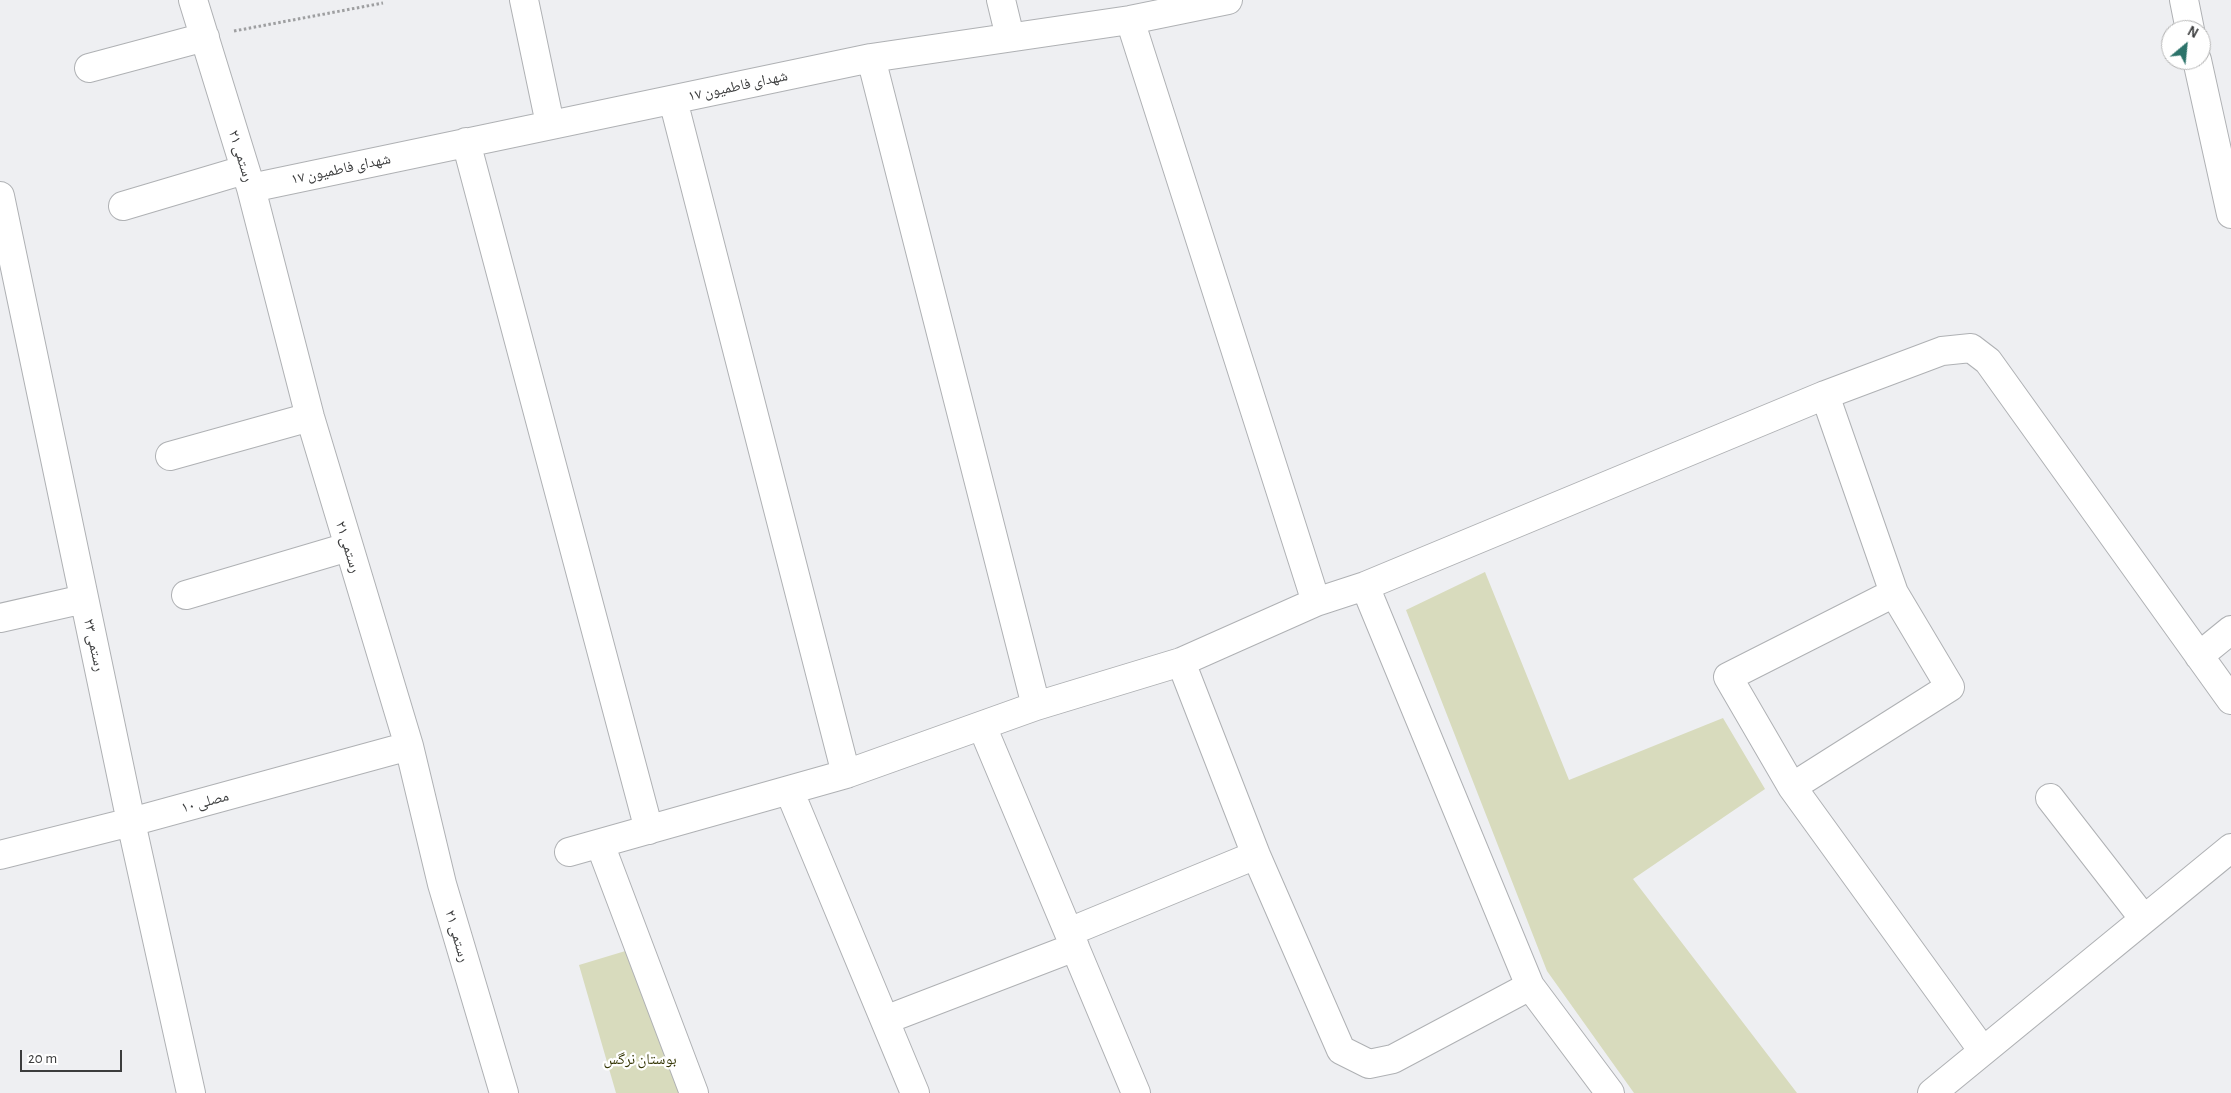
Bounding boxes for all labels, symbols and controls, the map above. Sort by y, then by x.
north arrow [2161,20,2211,70]
text: N [2185,24,2200,41]
street label: شهدای فاطمیون ۱۷ [687,67,789,105]
street label: رستمی ۲۱ [225,128,257,184]
street label: شهدای فاطمیون ۱۷ [290,150,392,188]
street label: رستمی ۲۱ [332,519,364,575]
street label: رستمی ۲۳ [80,617,108,673]
street label: مصلی ۱۰ [179,787,231,817]
street label: رستمی ۲۱ [441,908,473,964]
scale bar [22,1040,125,1072]
park label: بوستان نرگس [603,1050,677,1068]
text: 20 m [28,1051,57,1066]

